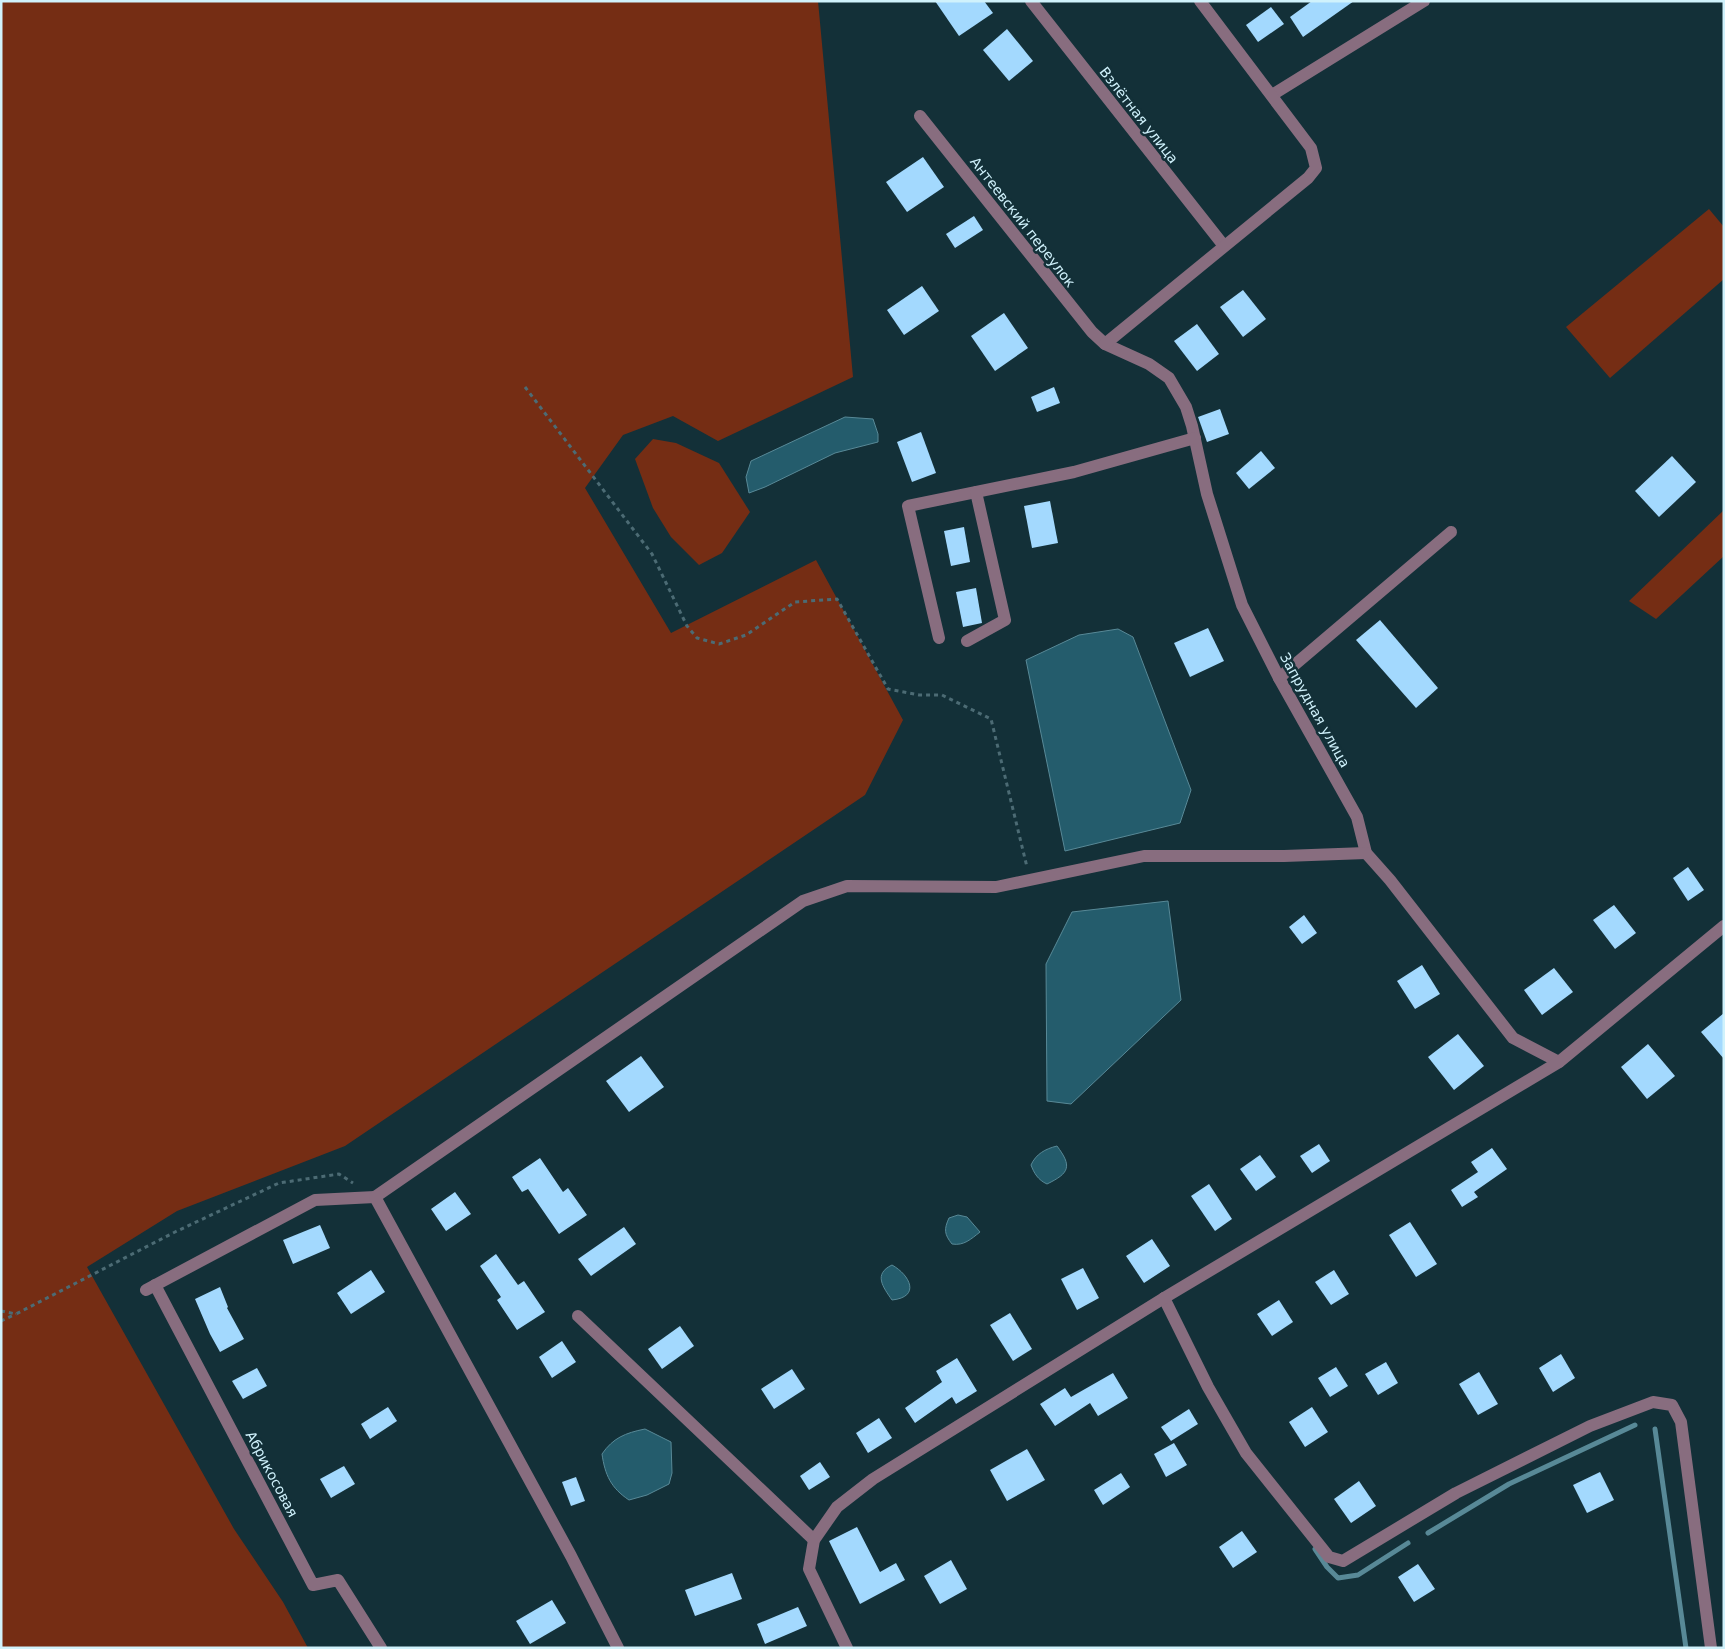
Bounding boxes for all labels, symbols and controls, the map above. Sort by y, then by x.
street label: Взлётная улица [1096,64,1182,166]
street label: Антеевский переулок [967,154,1079,290]
street label: Запрудная улица [1277,650,1353,770]
street label: Абрикосовая [243,1428,301,1520]

